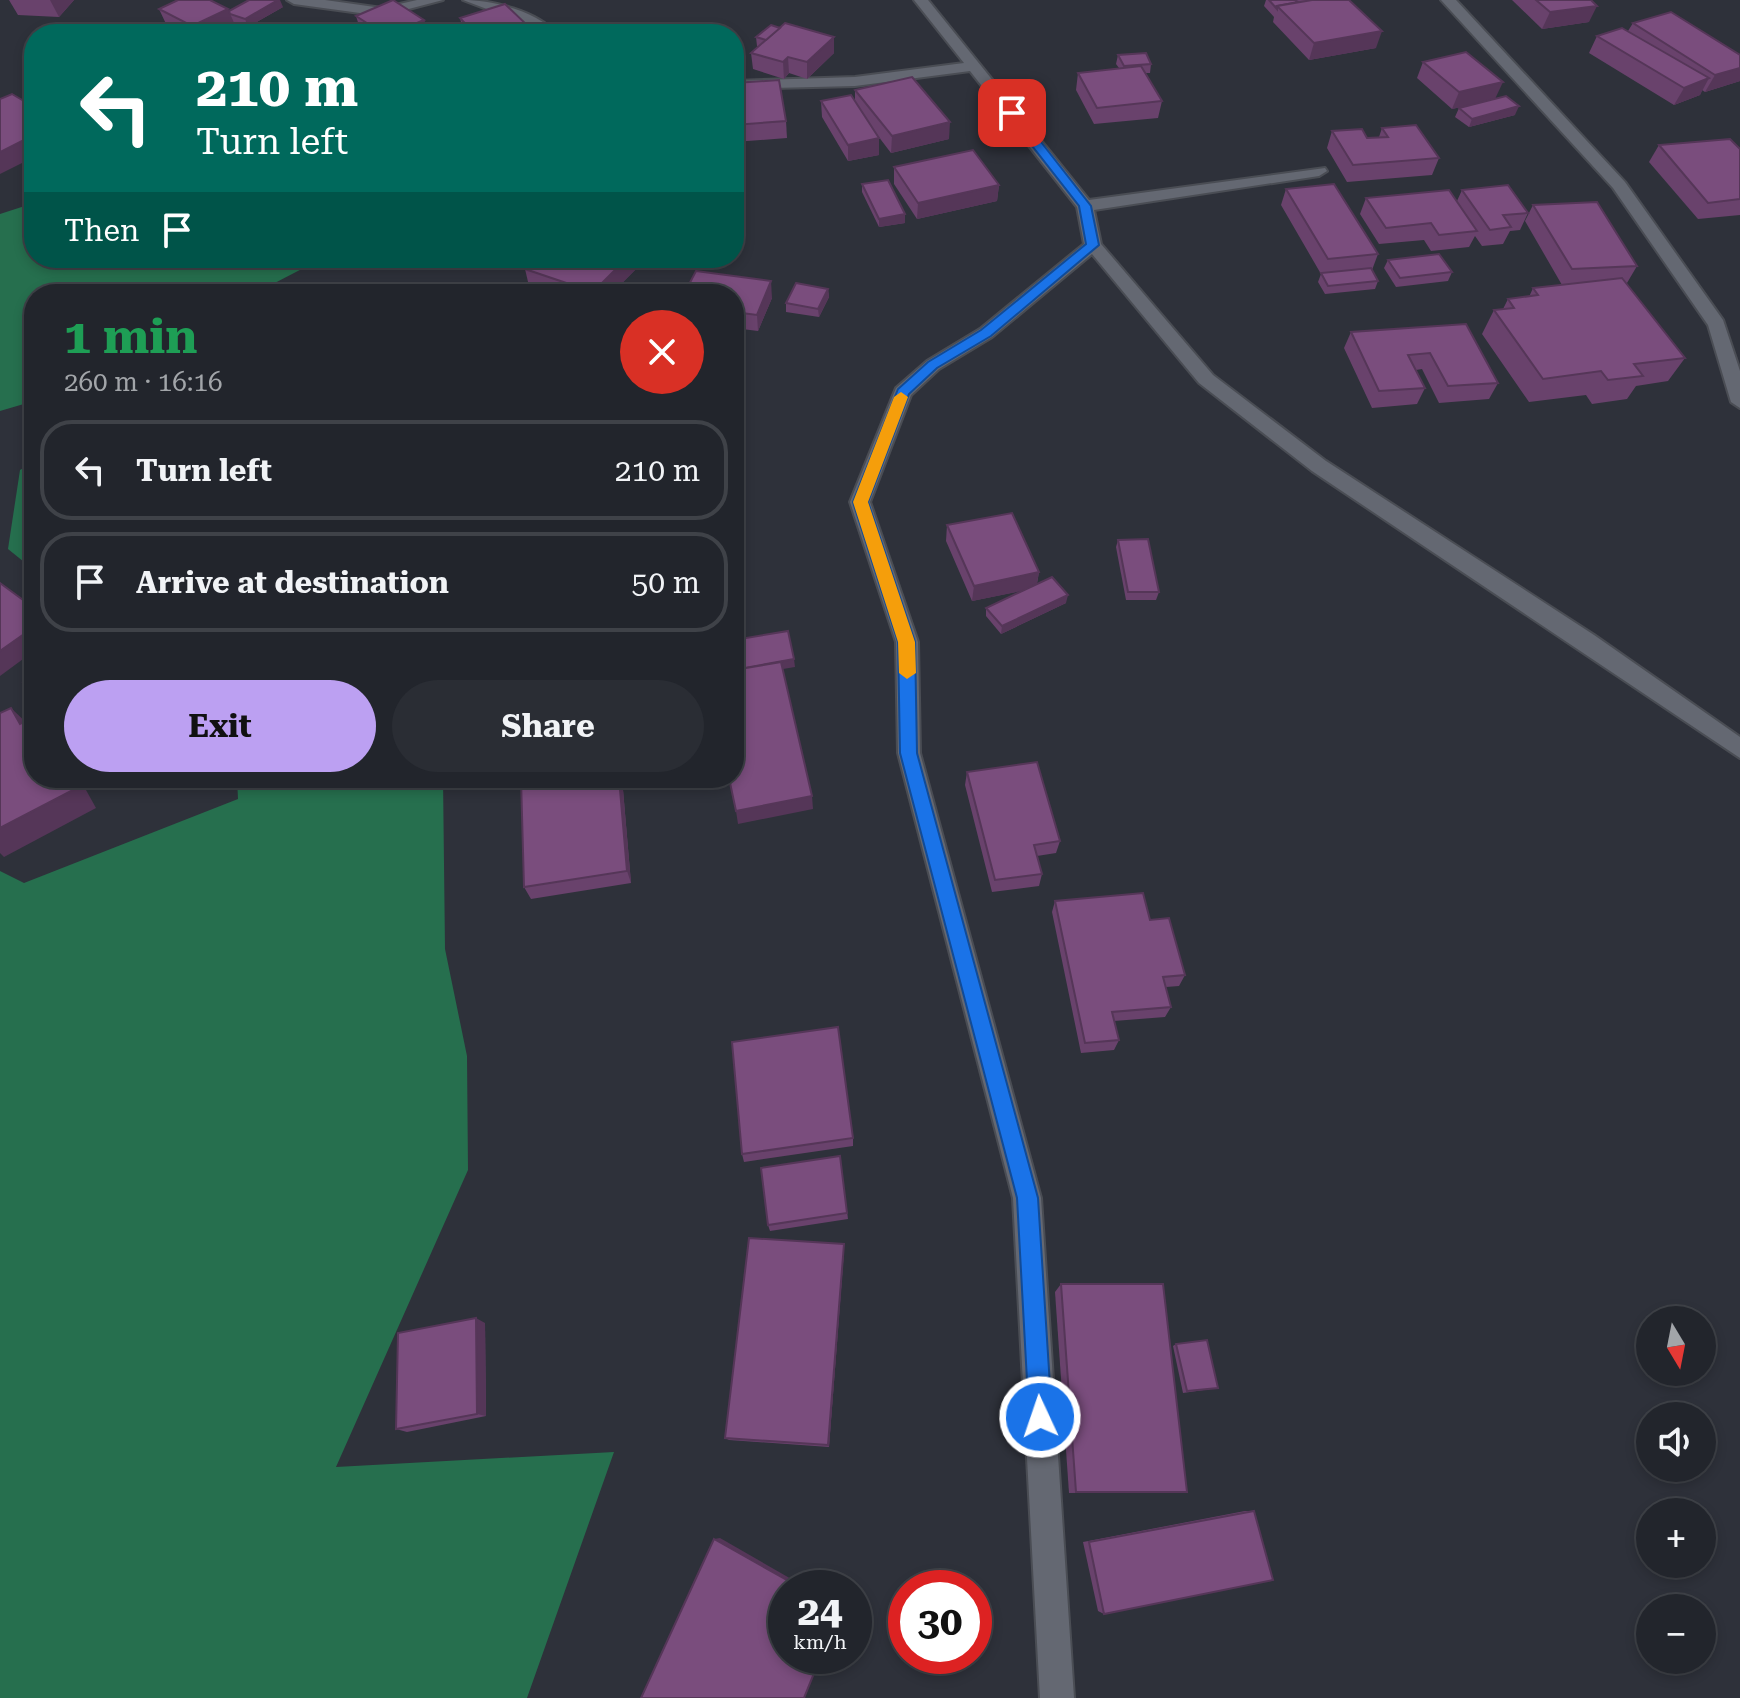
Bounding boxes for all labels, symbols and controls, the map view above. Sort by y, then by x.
text: 210 m [196,54,358,120]
icon: left [64,56,168,160]
pin [978,79,1046,147]
icon: arrive [990,91,1034,135]
text: Turn left [196,121,348,163]
icon: arrive [155,208,199,252]
text: Then [64,213,139,248]
text: 1 min [64,309,197,365]
button: close [620,310,704,394]
text: 260 m · 16:16 [64,367,223,397]
icon: left [68,448,112,492]
text: Turn left [136,453,272,488]
text: 210 m [615,453,700,488]
icon: arrive [68,560,112,604]
text: Arrive at destination [136,565,449,600]
text: 50 m [631,565,700,600]
button: Exit [64,680,376,772]
button: Share [392,680,704,772]
north arrow [1636,1306,1716,1386]
map controls [1636,1306,1716,1674]
position arrow [998,1375,1082,1459]
button: sound [1636,1402,1716,1482]
button: + [1636,1498,1716,1578]
speed limit sign: 30 [888,1570,992,1674]
text: 24 [798,1588,842,1635]
button: − [1636,1594,1716,1674]
text: km/h [793,1630,847,1654]

